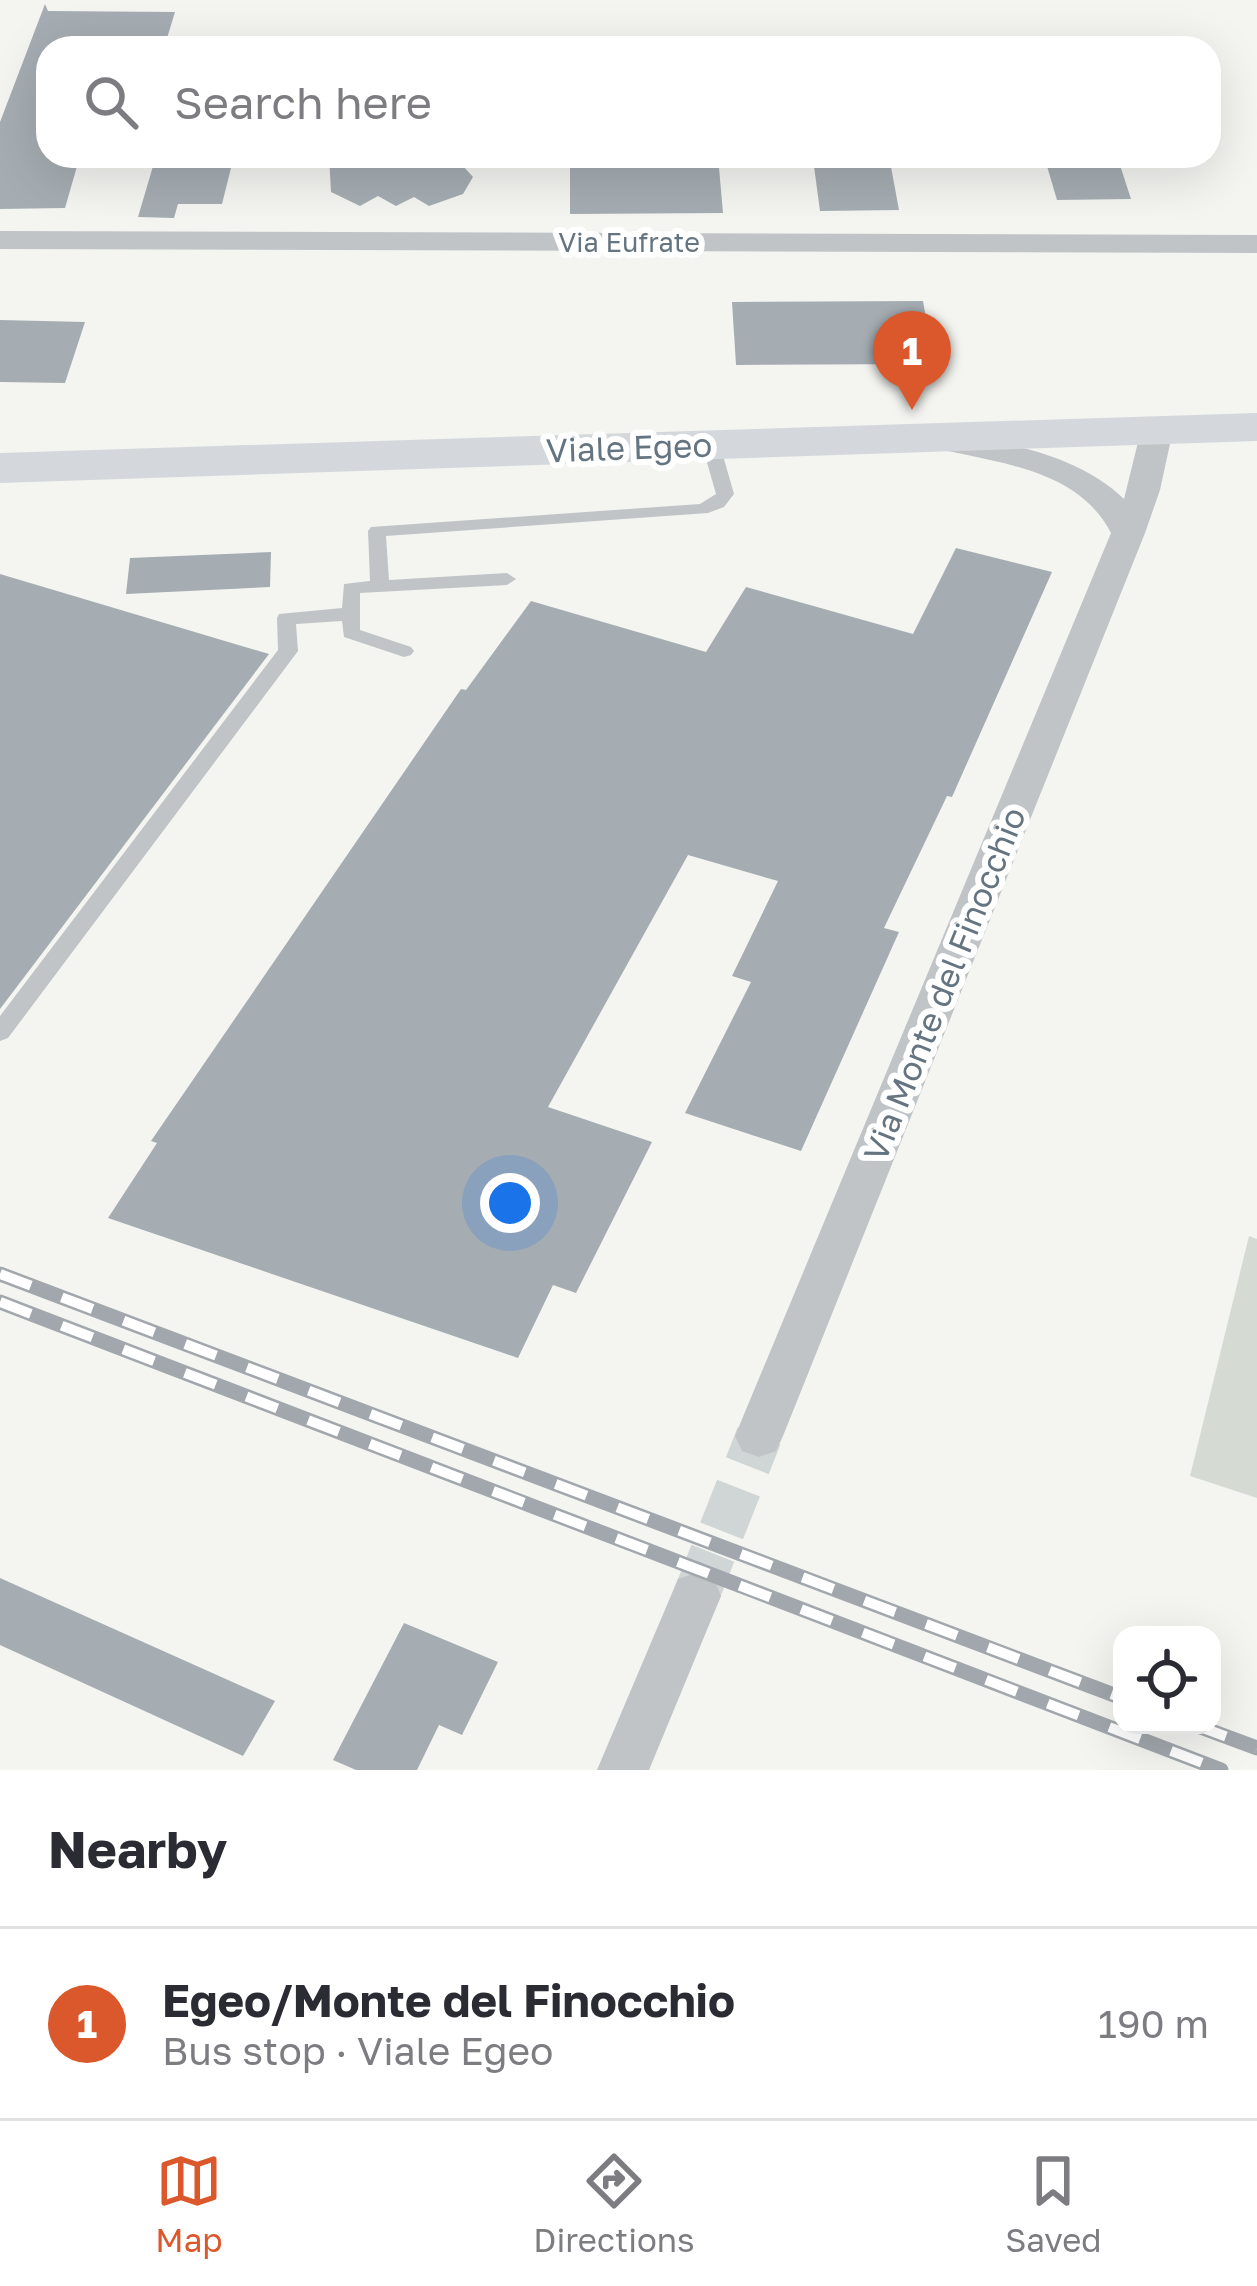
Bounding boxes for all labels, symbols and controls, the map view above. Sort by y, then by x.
search box [36,36,1221,168]
icon: search [78,69,144,135]
text: Search here [174,75,432,129]
street label: Via Eufrate [558,226,700,258]
pin: 1 [873,311,951,410]
street label: Viale Egeo [545,425,713,469]
street label: Via Monte del Finocchio [855,801,1033,1167]
your location [480,1173,540,1233]
map controls [1113,1626,1221,1734]
button: locate [1113,1626,1221,1734]
text: Nearby [48,1818,227,1879]
text: Egeo/Monte del Finocchio [162,1973,735,2027]
text: 1 [77,2000,97,2047]
text: 190 m [1098,2000,1209,2047]
text: Bus stop · Viale Egeo [162,2027,553,2074]
tab: Map [155,2148,223,2259]
tab: Directions [533,2148,695,2259]
tab: Saved [1005,2148,1102,2259]

